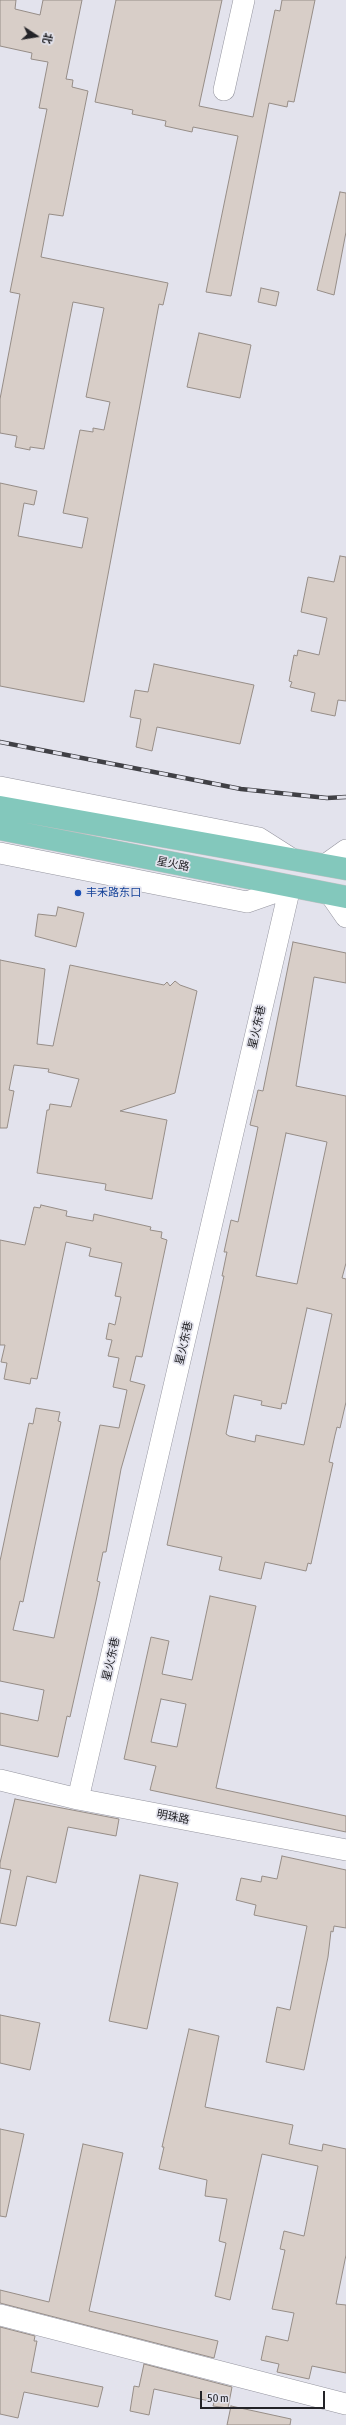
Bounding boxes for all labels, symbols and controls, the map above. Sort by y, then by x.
north arrow [16,16,56,56]
text: 北 [41,32,55,45]
street label: 星火路 [156,854,190,874]
place label: 丰禾路东口 [86,886,141,900]
marker: 丰禾路东口 [73,888,83,898]
street label: 星火东巷 [246,1004,268,1050]
street label: 星火东巷 [173,1320,195,1366]
street label: 星火东巷 [100,1636,122,1682]
street label: 明珠路 [156,1807,190,1827]
scale bar [202,2383,327,2409]
text: 50 m [207,2391,229,2405]

